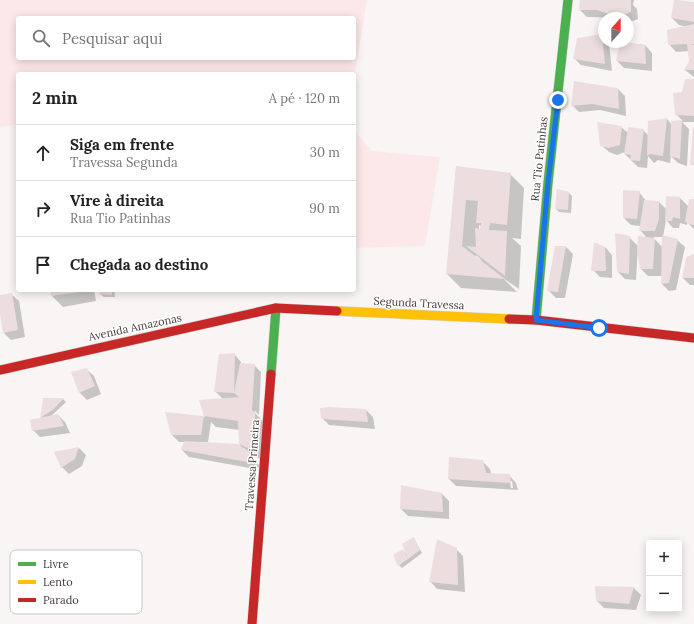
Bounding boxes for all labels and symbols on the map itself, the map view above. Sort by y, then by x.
north arrow [598,12,634,48]
route end [549,91,567,109]
street label: Rua Tio Patinhas [528,116,550,202]
street label: Segunda Travessa [373,294,465,312]
street label: Avenida Amazonas [86,310,183,344]
route start [590,319,608,337]
street label: Travessa Primeira [242,419,262,511]
legend [10,550,142,614]
text: Livre [43,557,69,571]
text: Lento [43,575,73,589]
text: Parado [43,593,79,607]

